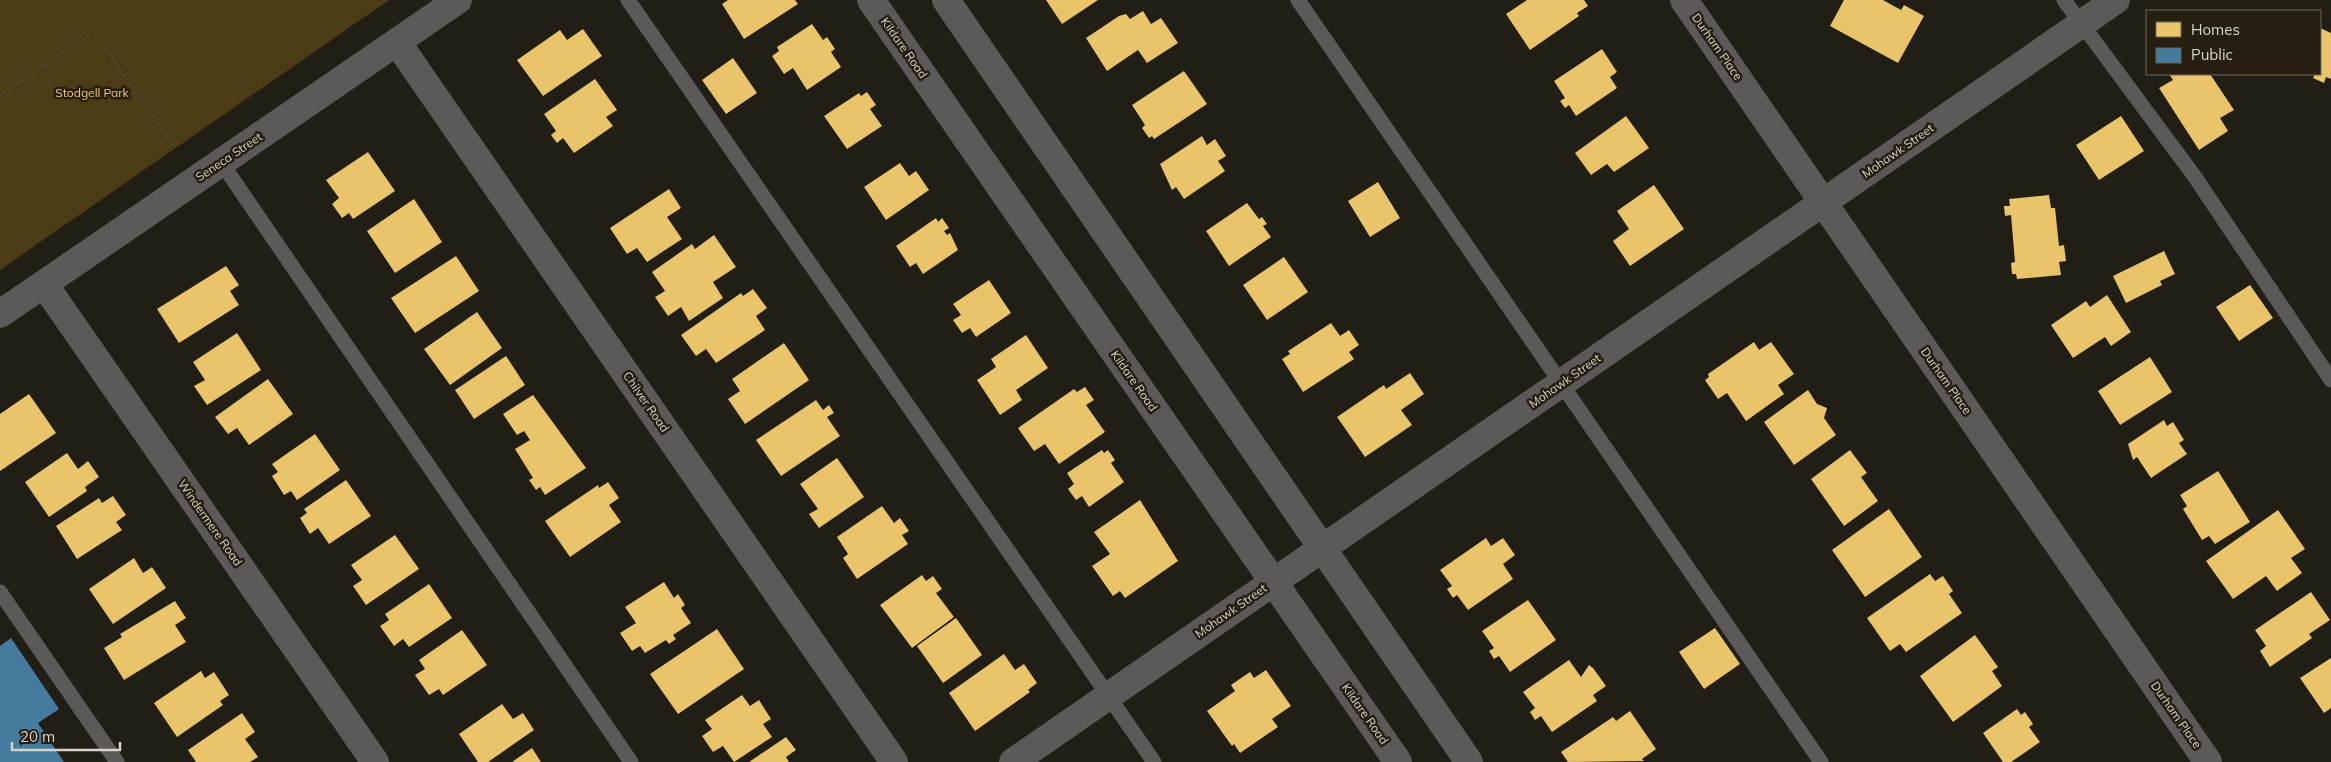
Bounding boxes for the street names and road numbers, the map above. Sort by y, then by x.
street label: Durham Place [1689,10,1746,83]
street label: Kildare Road [878,14,931,81]
street label: Mohawk Street [1859,120,1937,181]
street label: Seneca Street [193,129,265,184]
street label: Durham Place [1918,344,1975,417]
street label: Kildare Road [1108,347,1161,414]
street label: Mohawk Street [1526,350,1604,411]
street label: Chilver Road [620,368,673,435]
street label: Windermere Road [175,477,246,569]
street label: Mohawk Street [1192,580,1270,641]
street label: Durham Place [2148,678,2205,751]
street label: Kildare Road [1339,680,1392,747]

